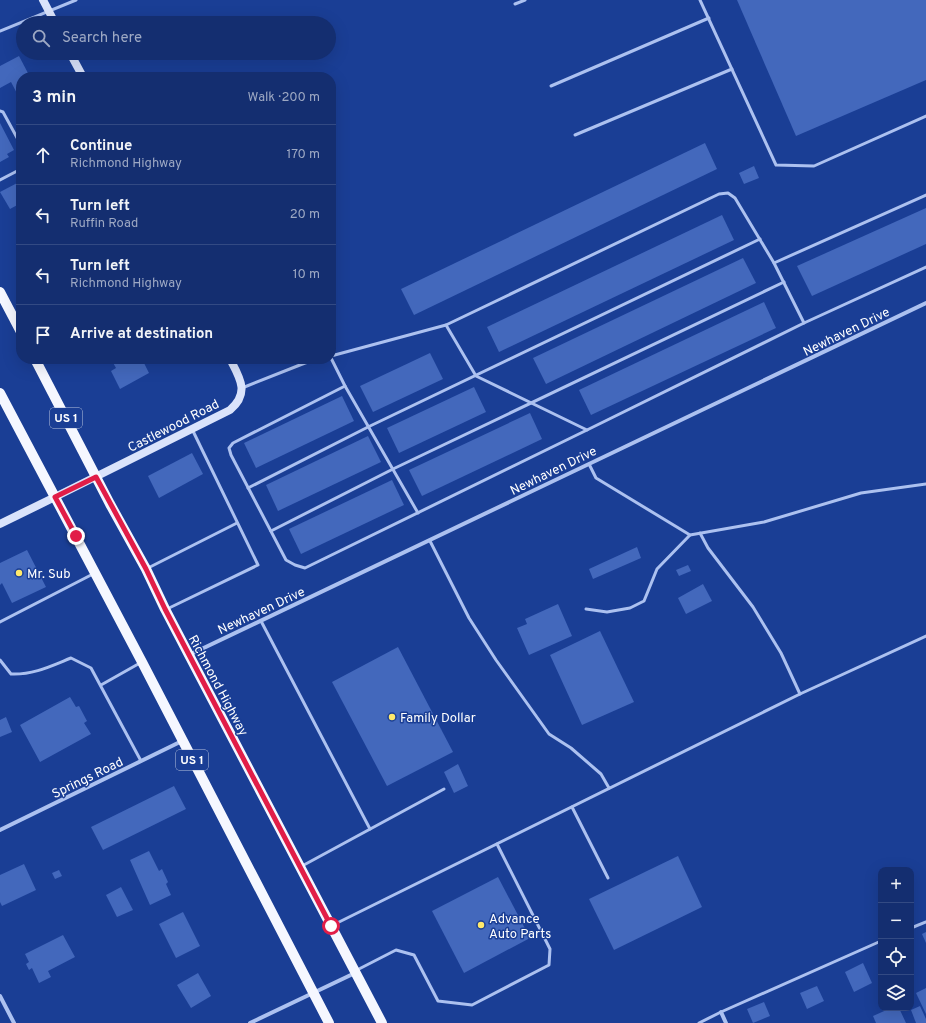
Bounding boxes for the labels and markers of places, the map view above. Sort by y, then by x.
place label: Mr. Sub [27,567,71,583]
marker: Mr. Sub [14,568,24,578]
place label: Family Dollar [400,711,476,727]
marker: Family Dollar [387,712,397,722]
place label: Advance Auto Parts [489,912,551,943]
marker: Advance Auto Parts [476,920,486,930]

